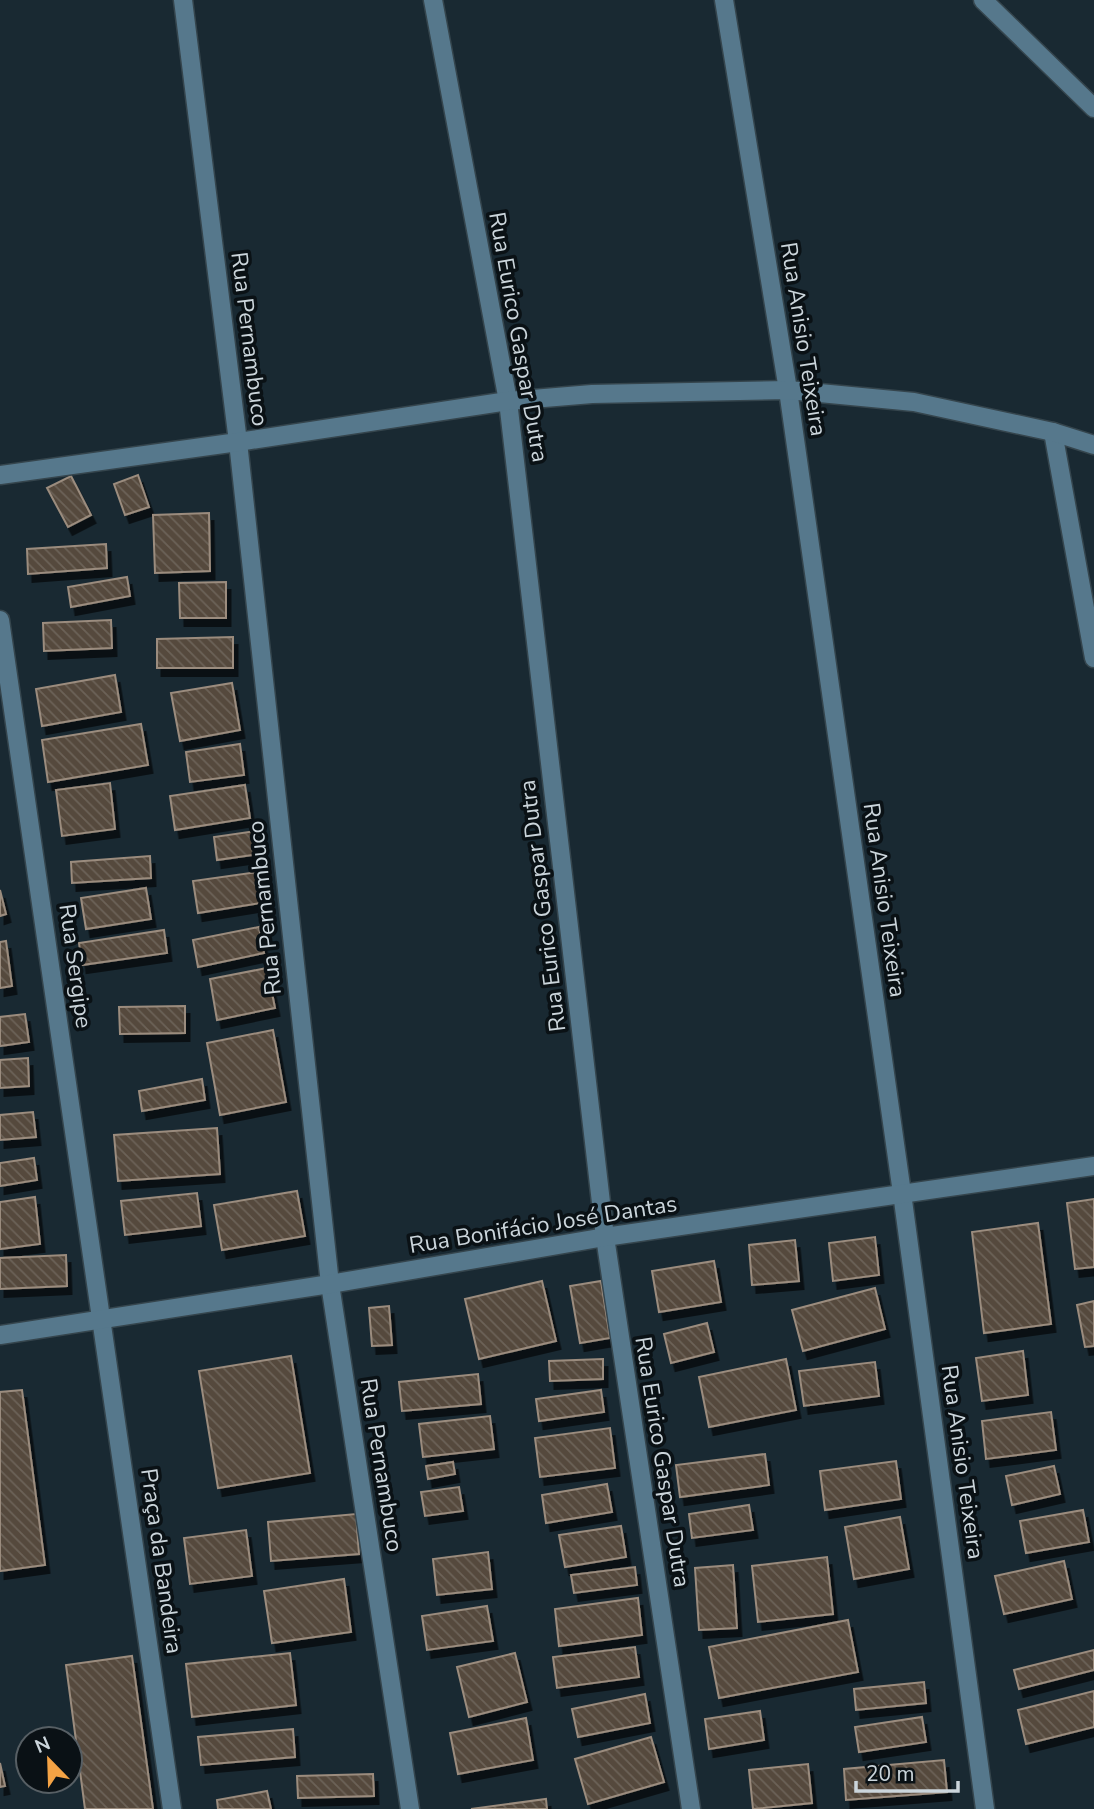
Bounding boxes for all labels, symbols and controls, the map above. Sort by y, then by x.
street label: Rua Eurico Gaspar Dutra [481,210,556,465]
street label: Rua Anisio Teixeira [773,240,834,438]
street label: Rua Pernambuco [223,250,276,428]
street label: Rua Eurico Gaspar Dutra [512,778,573,1034]
street label: Rua Anisio Teixeira [856,801,913,999]
street label: Rua Pernambuco [240,819,289,997]
street label: Rua Sergipe [51,902,100,1030]
street label: Rua Bonifácio José Dantas [407,1188,679,1261]
street label: Rua Eurico Gaspar Dutra [627,1335,698,1590]
street label: Rua Anisio Teixeira [934,1363,991,1561]
street label: Rua Pernambuco [352,1376,411,1554]
street label: Praça da Bandeira [133,1466,190,1656]
north arrow [14,1725,84,1795]
text: N [31,1731,54,1760]
scale bar [856,1750,958,1794]
text: 20 m [866,1760,915,1788]

